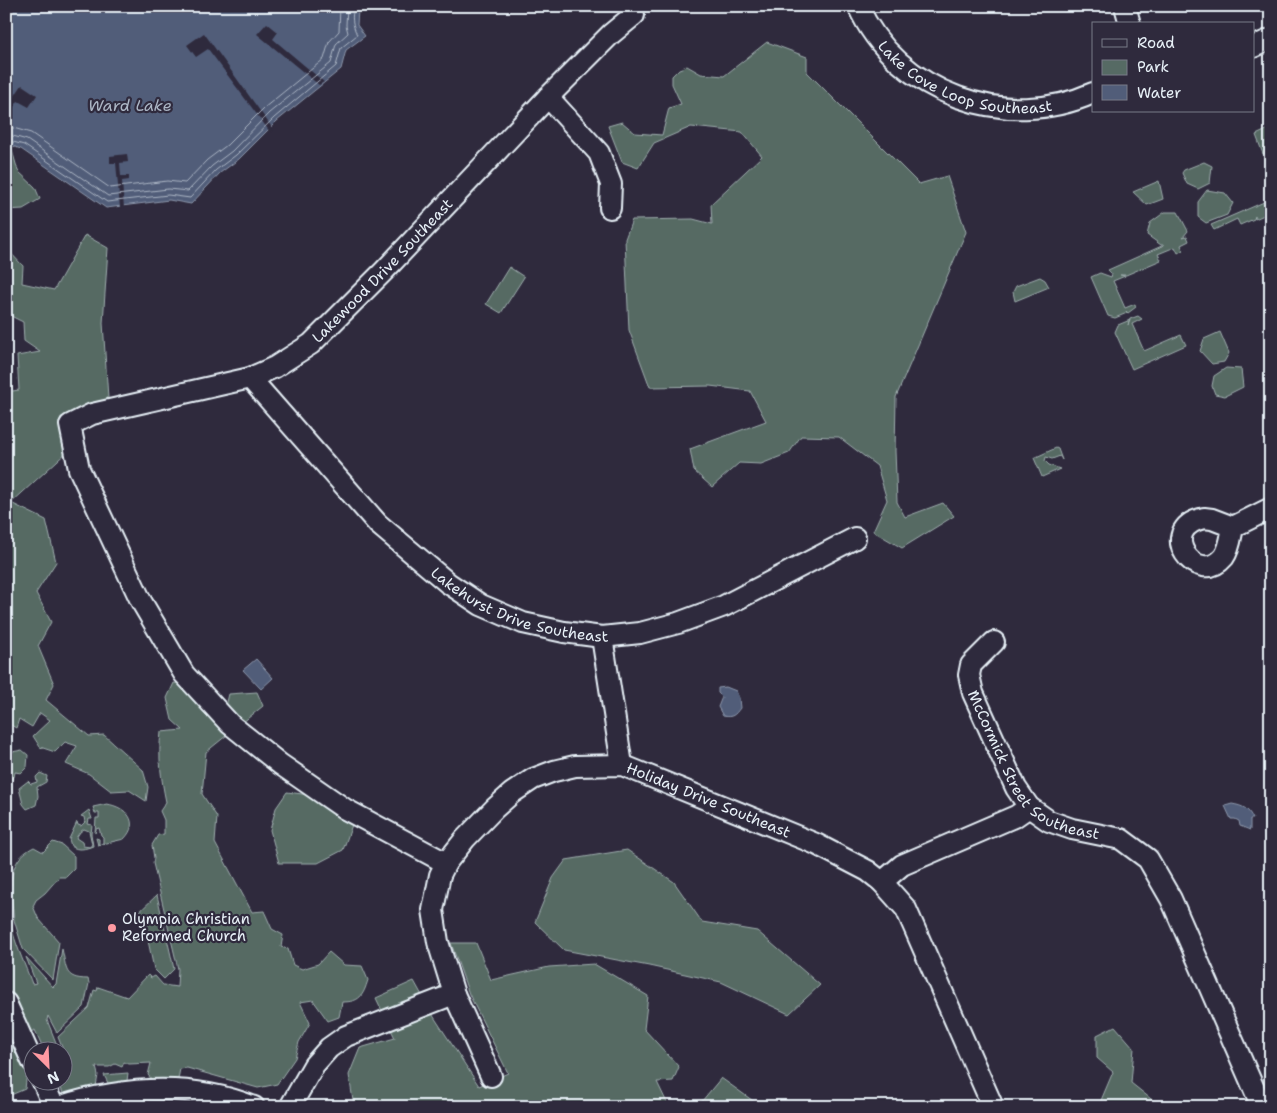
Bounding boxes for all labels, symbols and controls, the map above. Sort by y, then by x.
legend [1092,22,1254,112]
text: Road [1137,33,1175,53]
street label: Lake Cove Loop Southeast [873,37,1053,118]
text: Park [1137,57,1169,77]
text: Water [1137,83,1181,103]
water label: Ward Lake [88,95,172,116]
street label: Lakewood Drive Southeast [308,194,457,347]
street label: Lakehurst Drive Southeast [427,563,609,647]
street label: McCormick Street Southeast [963,687,1101,844]
street label: Holiday Drive Southeast [623,758,794,843]
place label: Olympia Christian Reformed Church [122,909,250,946]
marker: Olympia Christian Reformed Church [106,922,118,934]
north arrow [22,1040,72,1090]
text: N [45,1067,62,1088]

